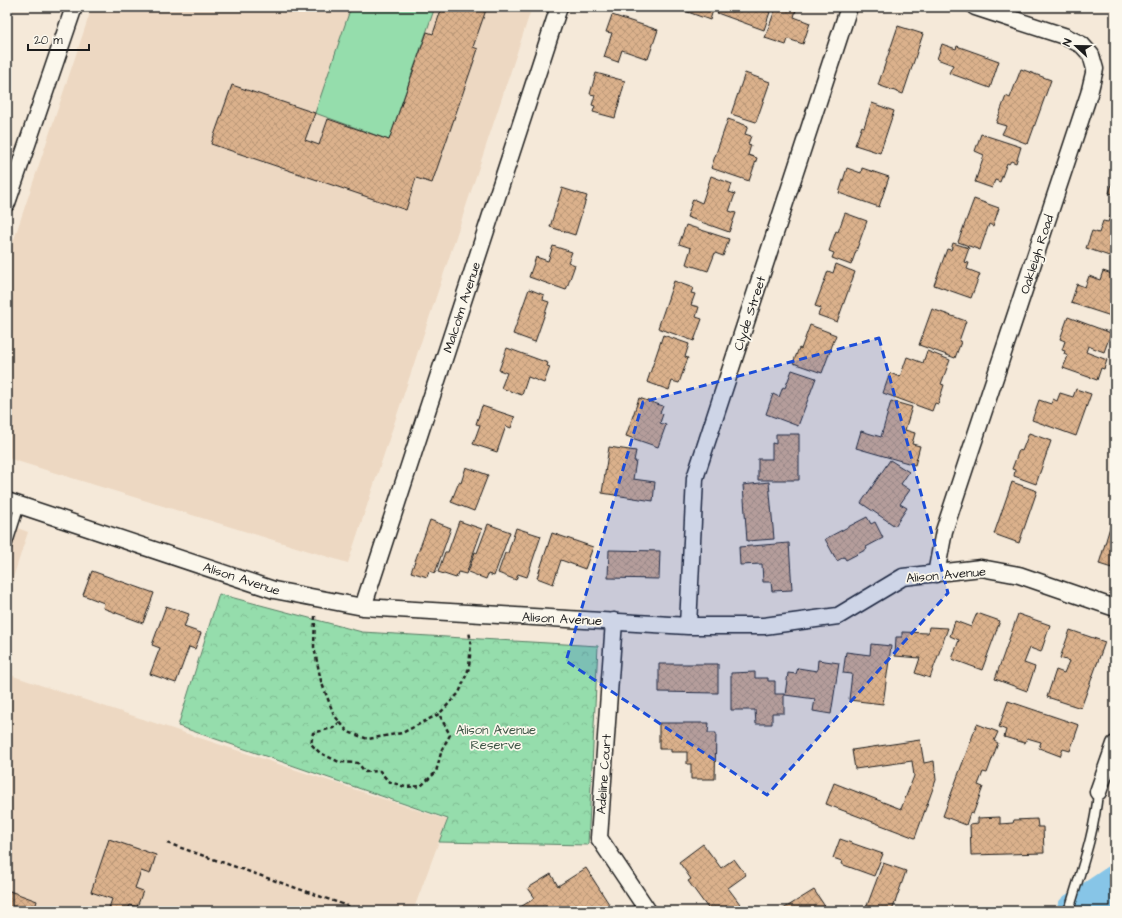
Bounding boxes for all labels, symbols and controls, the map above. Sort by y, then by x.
scale bar [28,26,89,52]
north arrow [1056,26,1096,66]
text: 20 m [34,32,63,49]
text: N [1059,36,1075,48]
street label: Oakleigh Road [1016,212,1059,297]
street label: Malcolm Avenue [439,260,485,355]
street label: Clyde Street [729,273,772,353]
street label: Alison Avenue [201,558,283,600]
street label: Alison Avenue [905,563,987,587]
street label: Alison Avenue [521,608,602,630]
park label: Alison Avenue Reserve [456,721,536,754]
street label: Adeline Court [592,733,616,815]

